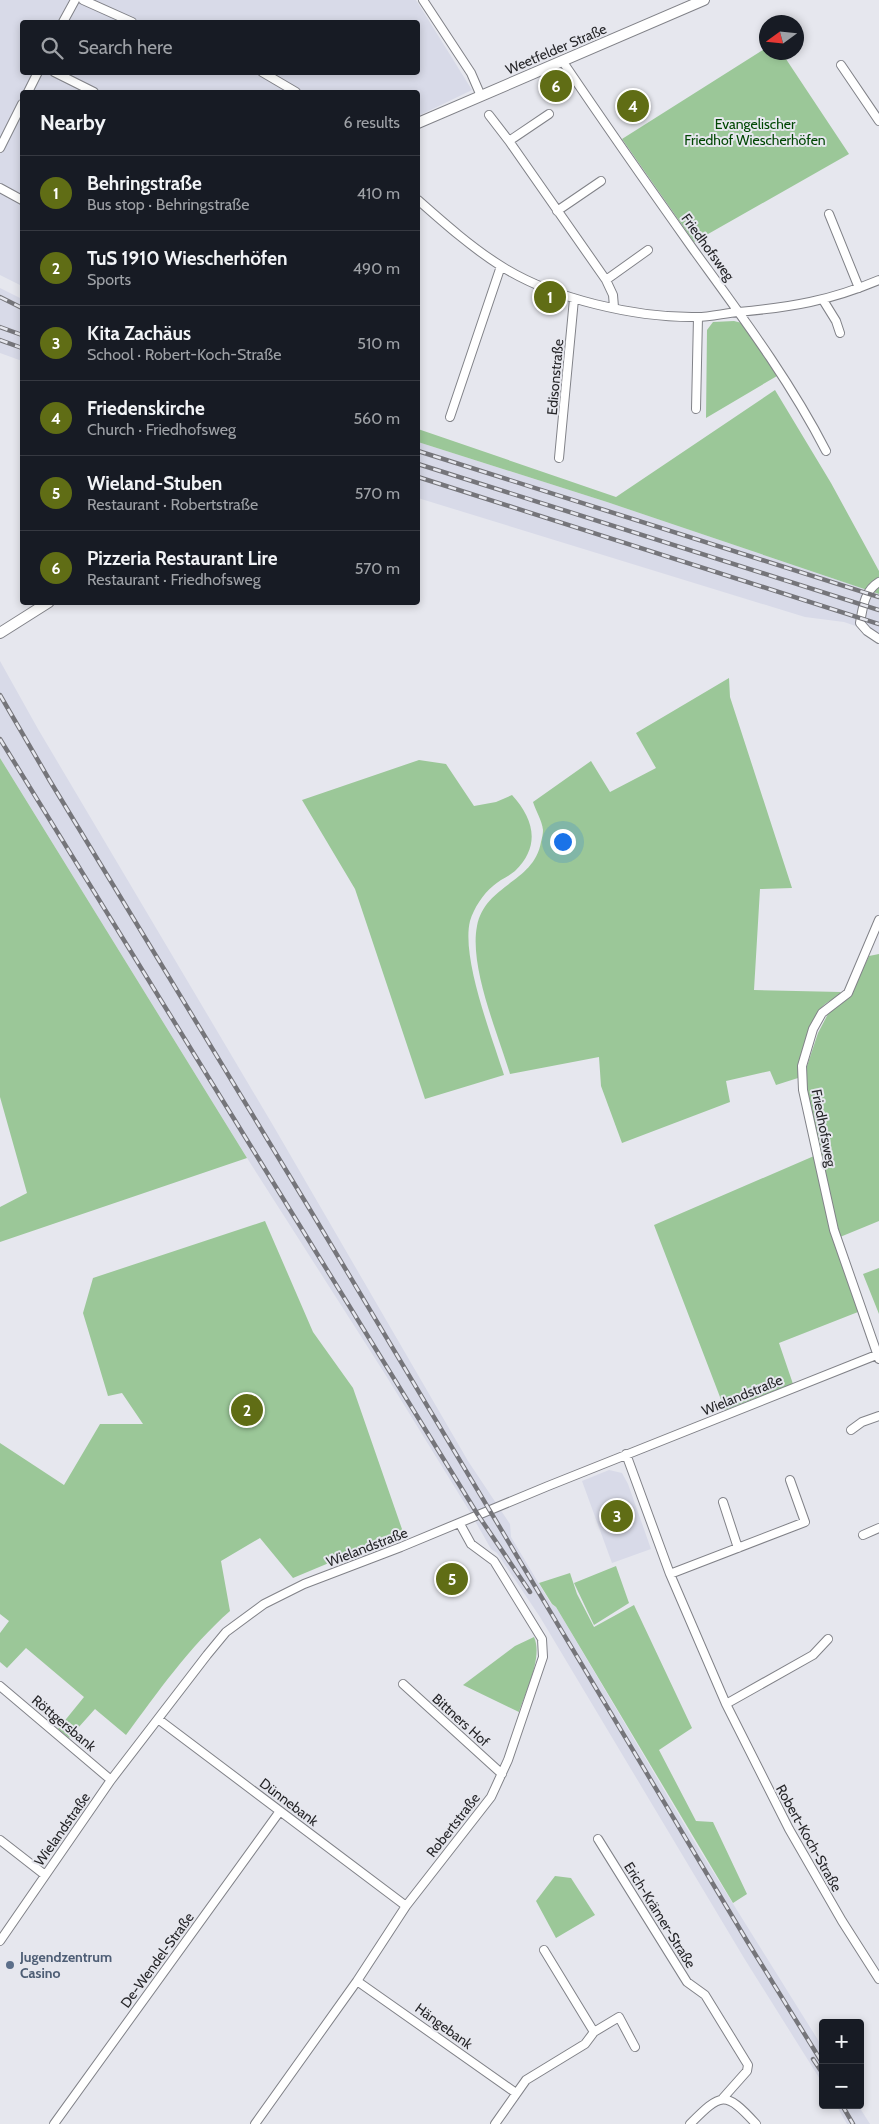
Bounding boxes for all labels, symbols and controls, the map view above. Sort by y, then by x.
north arrow [759,15,804,60]
search box [20,20,420,75]
street label: Weetfelder Straße [503,20,609,78]
icon: search [38,34,66,62]
text: Search here [78,36,172,59]
pin: 6 [540,67,572,105]
pin: 4 [617,87,649,125]
text: Nearby [40,110,106,135]
text: 6 results [344,113,400,132]
park label: Evangelischer Friedhof Wiescherhöfen [684,115,826,149]
text: Behringstraße [87,172,202,195]
text: 1 [53,184,59,203]
text: 410 m [357,184,400,203]
text: Bus stop · Behringstraße [87,195,250,214]
street label: Friedhofsweg [678,210,739,285]
text: TuS 1910 Wiescherhöfen [87,247,288,270]
text: 2 [52,259,60,278]
text: 490 m [353,259,400,278]
text: Sports [87,270,131,289]
pin: 1 [534,278,566,316]
text: Kita Zachäus [87,322,191,345]
text: 3 [52,334,60,353]
text: 510 m [357,334,400,353]
street label: Edisonstraße [543,338,567,416]
text: School · Robert-Koch-Straße [87,345,281,364]
text: Friedenskirche [87,397,205,420]
text: 4 [51,409,61,428]
text: 560 m [353,409,400,428]
text: Church · Friedhofsweg [87,420,236,439]
text: Wieland-Stuben [87,472,222,495]
text: 5 [52,484,60,503]
text: 570 m [355,484,400,503]
text: Restaurant · Robertstraße [87,495,258,514]
text: Pizzeria Restaurant Lire [87,547,277,570]
text: 6 [52,559,61,578]
text: 570 m [355,559,400,578]
text: Restaurant · Friedhofsweg [87,570,261,589]
your location [550,829,576,855]
street label: Friedhofsweg [808,1088,841,1169]
street label: Wielandstraße [699,1371,785,1419]
pin: 2 [231,1391,263,1429]
pin: 3 [601,1497,633,1535]
street label: Wielandstraße [324,1523,410,1571]
pin: 5 [436,1560,468,1598]
street label: Bittners Hof [429,1690,494,1751]
street label: Röttgersbank [28,1691,100,1755]
street label: Dünnebank [256,1774,322,1830]
street label: Robert-Koch-Straße [772,1781,846,1895]
street label: Wielandstraße [30,1789,94,1869]
street label: Robertstraße [422,1789,484,1861]
street label: Erich-Krämer-Straße [620,1858,700,1972]
street label: De-Wendel-Straße [116,1909,198,2011]
place label: Jugendzentrum Casino [19,1948,112,1982]
marker: Jugendzentrum Casino [4,1959,16,1971]
street label: Hängebank [412,1999,477,2053]
map controls [819,2019,864,2109]
button: + [819,2019,864,2064]
button: − [819,2064,864,2109]

